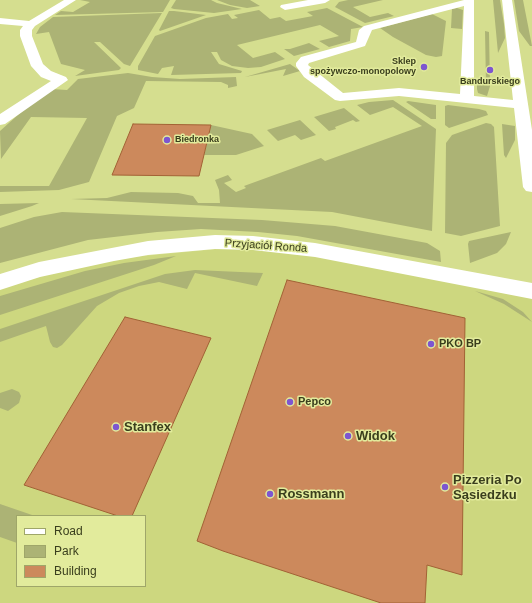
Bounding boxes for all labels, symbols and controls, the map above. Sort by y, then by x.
place label: Sklep spożywczo-monopolowy [310,57,416,78]
marker: Sklep spożywczo-monopolowy [419,62,429,72]
marker: Bandurskiego [485,65,495,75]
place label: Bandurskiego [460,77,520,87]
marker: Biedronka [162,135,172,145]
place label: Biedronka [175,135,219,145]
street label: Przyjaciół Ronda [224,237,308,255]
place label: PKO BP [439,337,481,351]
marker: PKO BP [426,339,436,349]
place label: Pepco [298,395,331,409]
marker: Pepco [285,397,295,407]
place label: Stanfex [124,419,171,435]
marker: Stanfex [111,422,121,432]
place label: Widok [356,428,395,444]
marker: Widok [343,431,353,441]
place label: Pizzeria Po Sąsiedzku [453,472,522,503]
marker: Pizzeria Po Sąsiedzku [440,482,450,492]
place label: Rossmann [278,486,344,502]
marker: Rossmann [265,489,275,499]
legend [16,515,146,587]
text: Road [54,524,83,538]
text: Park [54,544,79,558]
text: Building [54,564,97,578]

